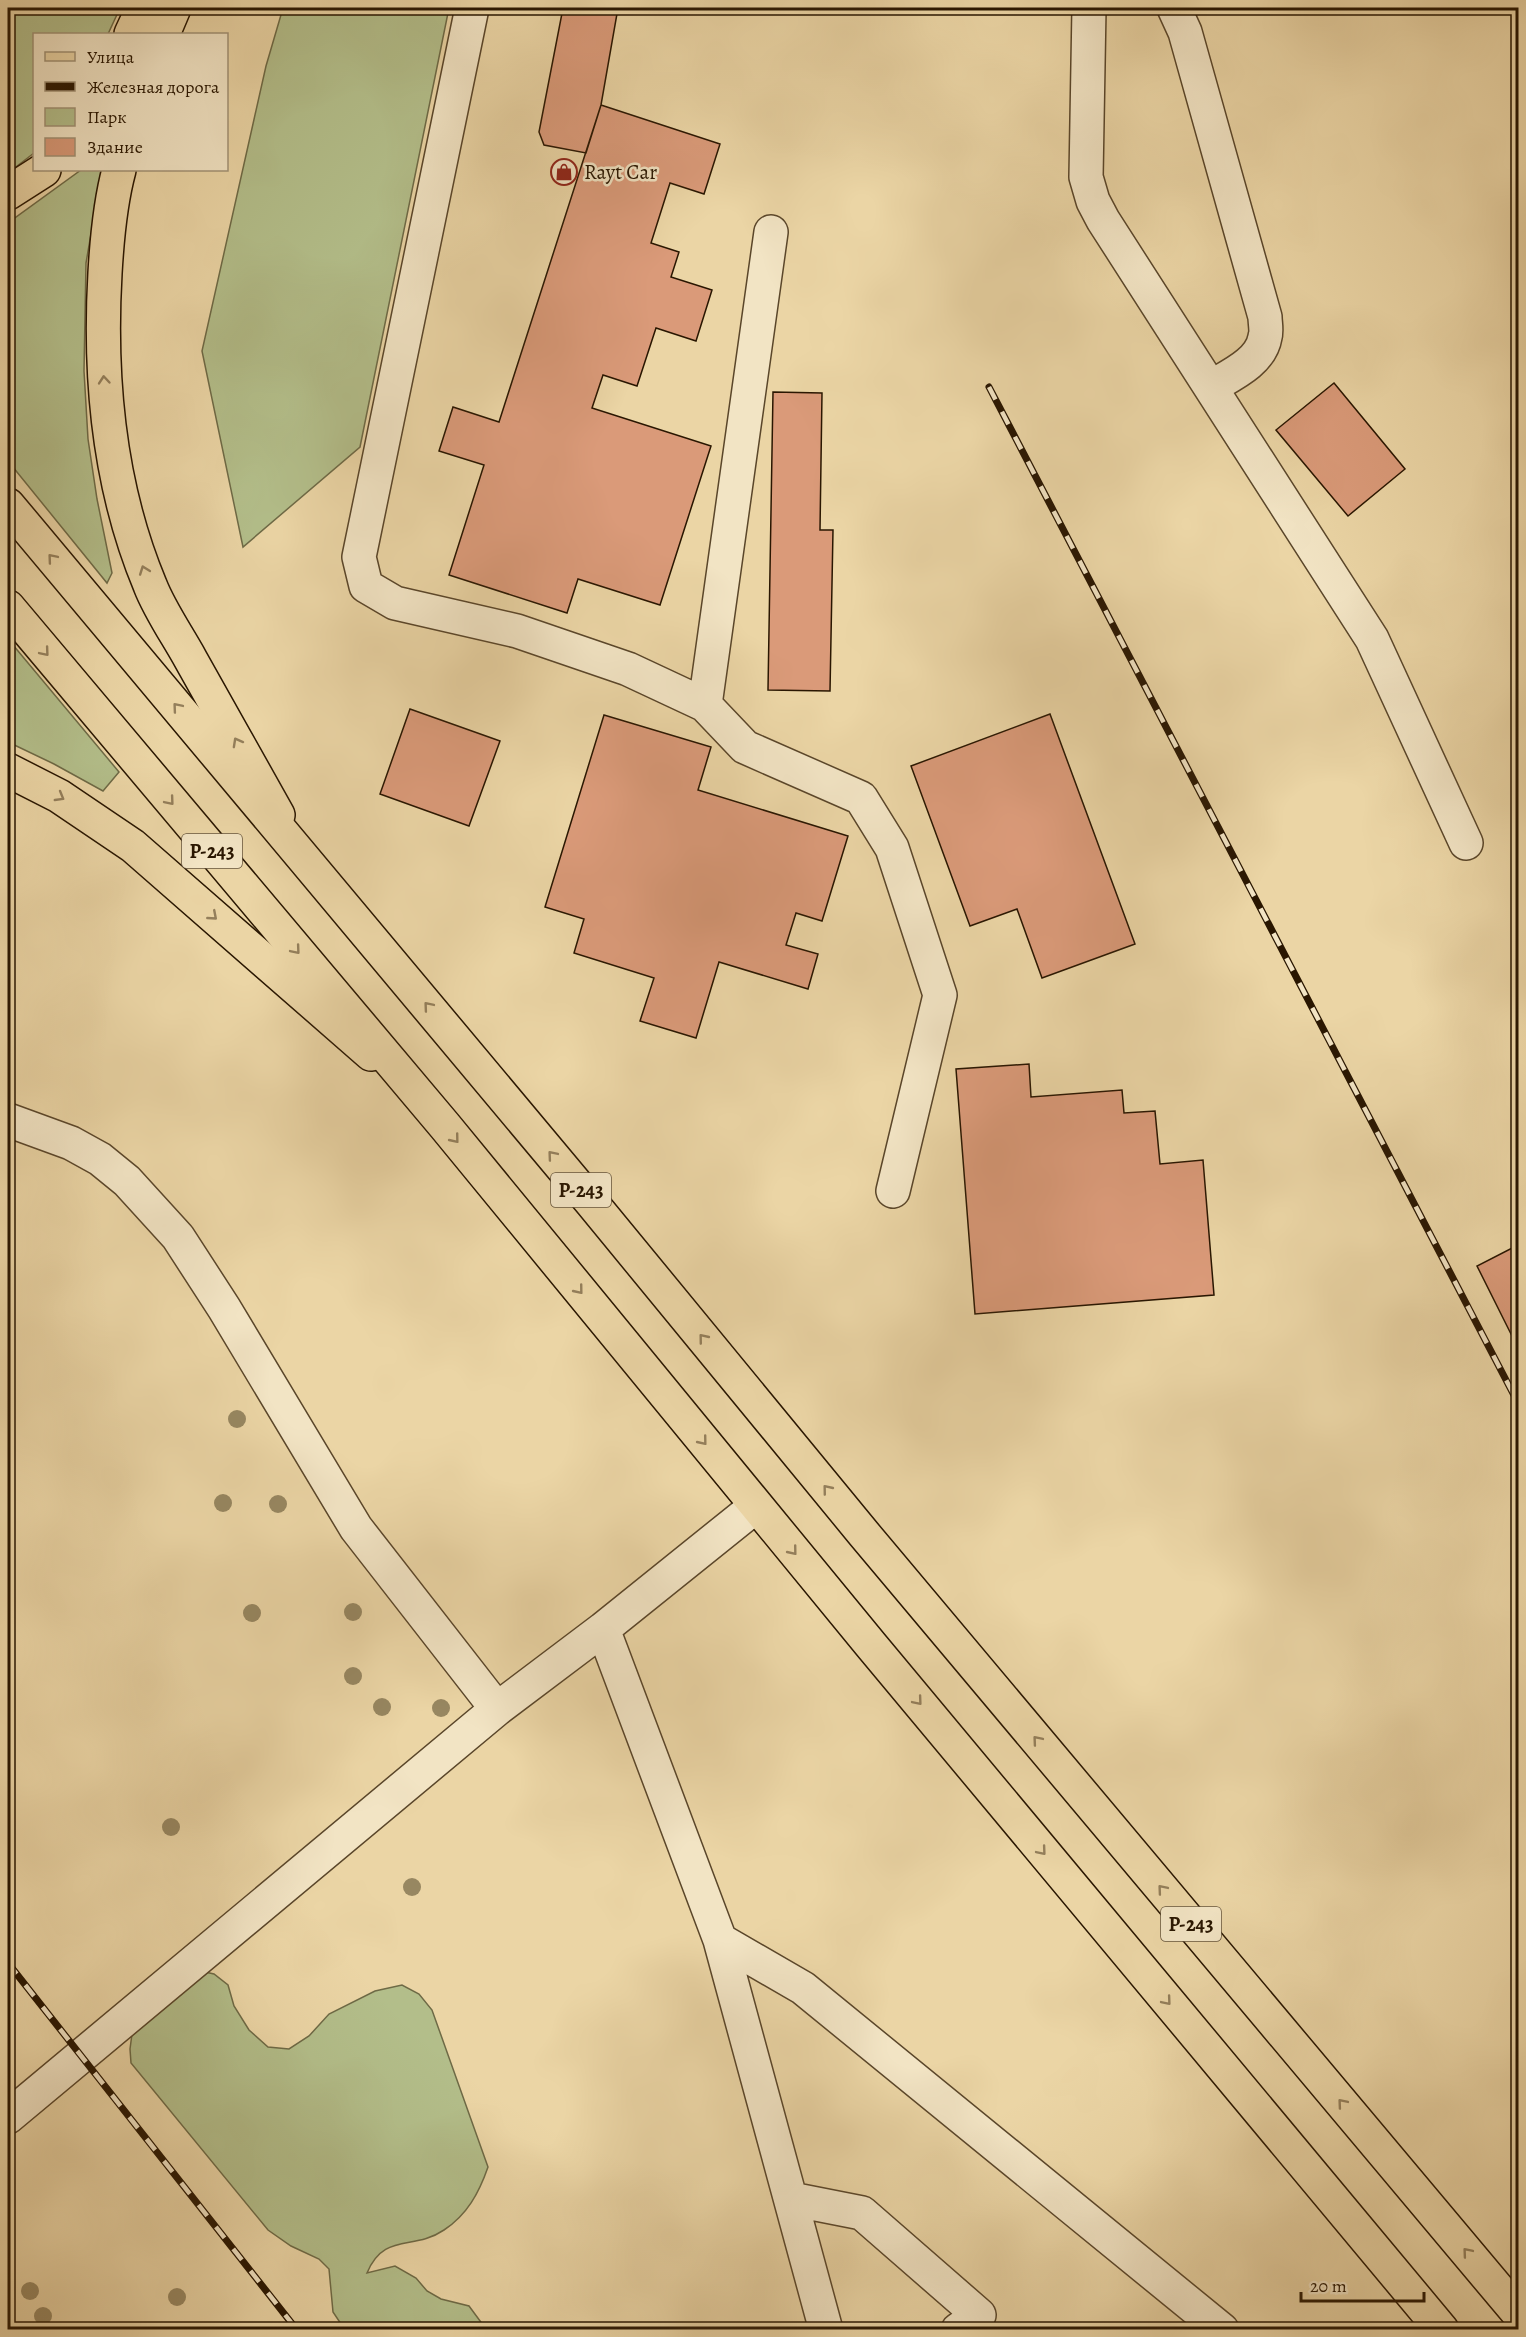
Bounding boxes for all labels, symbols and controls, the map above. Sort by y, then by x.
legend [33,33,228,171]
text: Улица [87,45,135,69]
text: Железная дорога [87,75,220,99]
text: Парк [87,105,127,129]
text: Здание [87,135,143,159]
shop icon: Rayt Car [549,157,579,187]
place label: Rayt Car [584,158,657,186]
one-way arrow [98,376,111,385]
one-way arrow [48,554,59,565]
one-way arrow [139,566,152,576]
one-way arrow [38,645,49,656]
one-way arrow [173,703,184,714]
one-way arrow [233,738,244,748]
one-way arrow [54,789,64,801]
one-way arrow [163,794,174,805]
road number: Р-243 [182,834,242,868]
one-way arrow [206,909,217,920]
one-way arrow [289,943,300,954]
one-way arrow [424,1002,435,1013]
one-way arrow [448,1132,459,1143]
one-way arrow [549,1151,560,1162]
road number: Р-243 [551,1173,611,1207]
one-way arrow [571,1283,582,1294]
one-way arrow [699,1334,710,1345]
one-way arrow [695,1434,706,1445]
one-way arrow [823,1485,834,1496]
one-way arrow [786,1544,797,1555]
one-way arrow [910,1694,921,1705]
one-way arrow [1033,1736,1044,1747]
one-way arrow [1035,1844,1046,1855]
one-way arrow [1159,1885,1170,1896]
road number: Р-243 [1161,1907,1221,1941]
one-way arrow [1160,1994,1171,2005]
one-way arrow [1338,2099,1349,2110]
one-way arrow [1464,2248,1475,2259]
scale bar [1301,2265,1424,2303]
text: 20 m [1310,2274,1347,2298]

